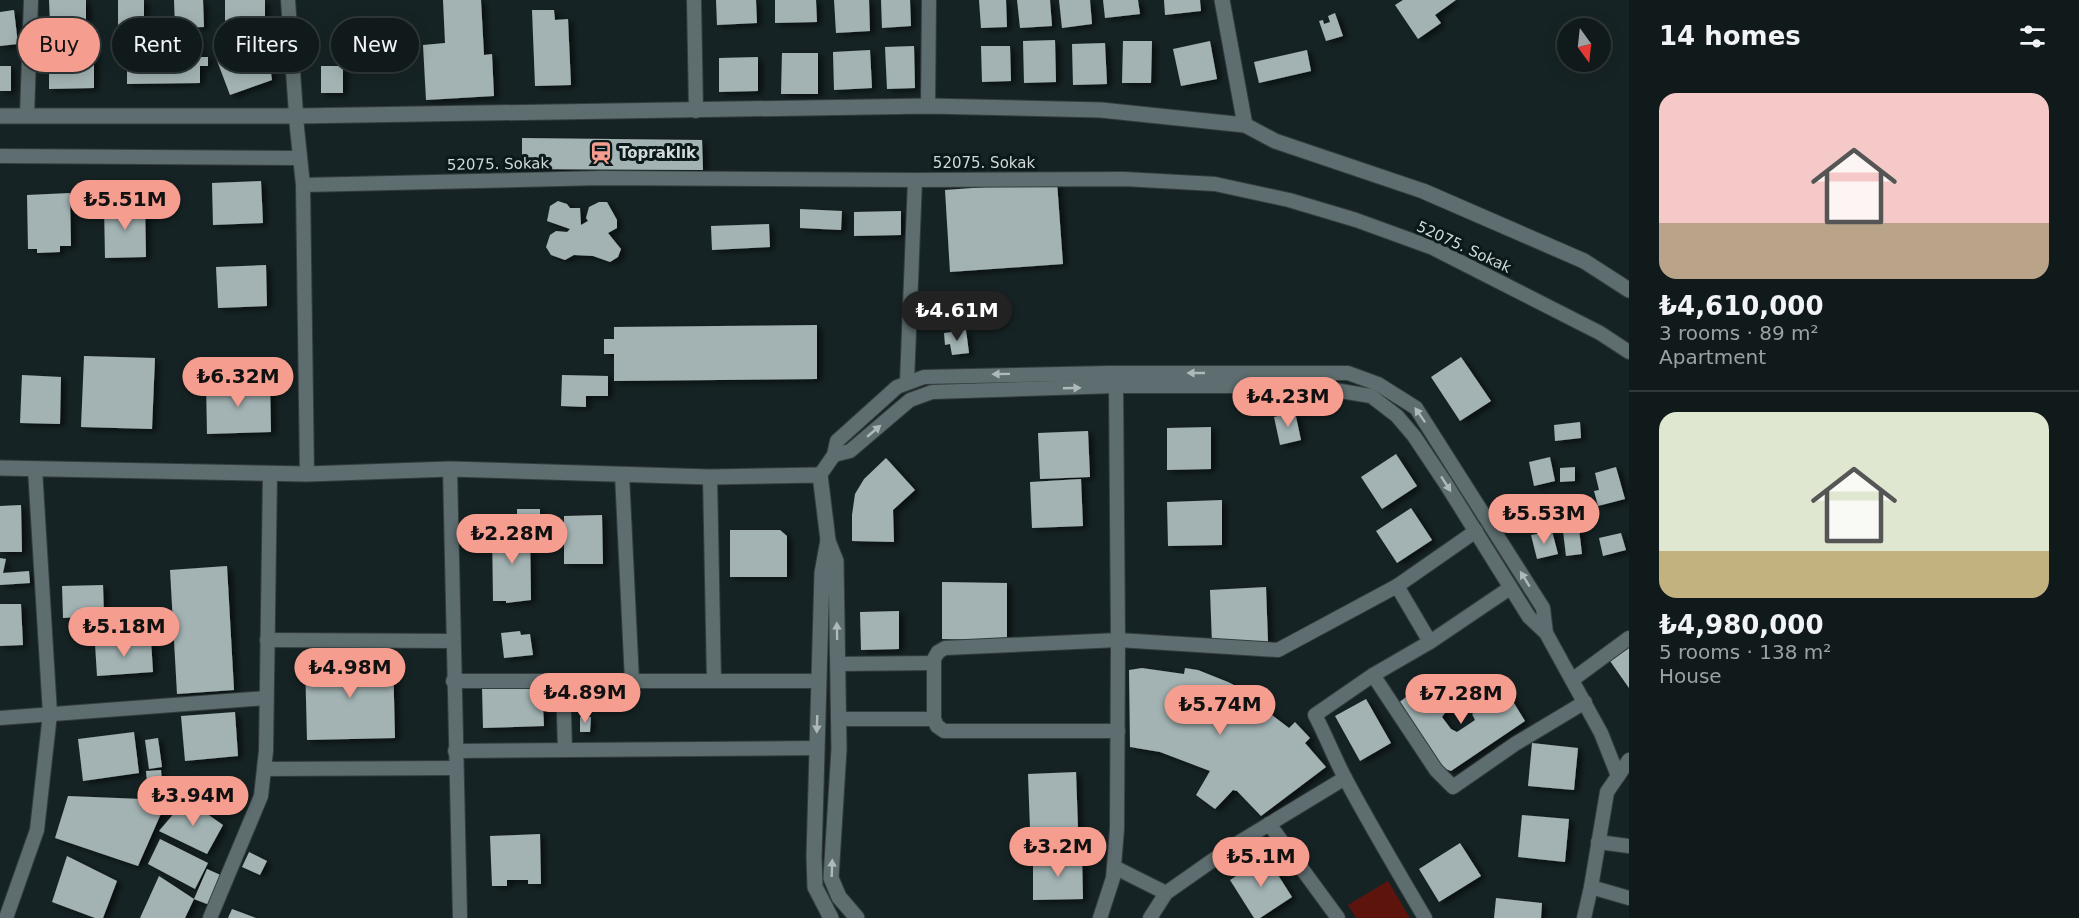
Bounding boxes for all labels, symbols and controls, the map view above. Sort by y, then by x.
chip: Buy [18,18,100,72]
chip: Rent [112,18,202,72]
chip: Filters [214,18,319,72]
chip: New [331,18,419,72]
north arrow [1557,18,1611,72]
map controls [1557,18,1611,72]
icon: filters [2016,20,2049,53]
text: 14 homes [1659,21,1801,51]
icon: home [1800,132,1908,240]
station icon: Topraklık [588,140,614,166]
place label: Topraklık [619,144,697,162]
street label: 52075. Sokak [447,154,550,174]
street label: 52075. Sokak [933,154,1035,172]
pin: ₺5.51M [76,180,174,231]
text: ₺5.51M [83,187,167,211]
street label: 52075. Sokak [1414,217,1514,277]
pin: ₺4.61M [908,291,1006,342]
text: ₺4,610,000 [1659,291,1823,321]
text: ₺4.61M [915,298,999,322]
text: 3 rooms · 89 m² [1659,321,1819,345]
text: Apartment [1659,345,1766,369]
pin: ₺6.32M [189,357,287,408]
text: ₺6.32M [196,364,280,388]
one-way arrow [1187,368,1206,378]
one-way arrow [992,370,1011,379]
pin: ₺4.23M [1239,377,1337,428]
one-way arrow [1062,383,1081,392]
text: ₺4.23M [1246,384,1330,408]
one-way arrow [1414,408,1426,424]
one-way arrow [866,425,881,438]
icon: home [1800,451,1908,559]
one-way arrow [1441,476,1452,492]
pin: ₺5.53M [1495,494,1593,545]
text: ₺5.53M [1502,501,1586,525]
pin: ₺2.28M [463,514,561,565]
text: ₺2.28M [470,521,554,545]
one-way arrow [1519,572,1531,588]
pin: ₺5.18M [75,607,173,658]
text: ₺4,980,000 [1659,610,1823,640]
text: ₺5.18M [82,614,166,638]
one-way arrow [832,621,842,640]
text: 5 rooms · 138 m² [1659,640,1831,664]
pin: ₺4.98M [301,648,399,699]
text: ₺4.98M [308,655,392,679]
text: House [1659,664,1722,688]
pin: ₺4.89M [536,673,634,724]
pin: ₺7.28M [1412,674,1510,725]
text: ₺4.89M [543,680,627,704]
text: ₺7.28M [1419,681,1503,705]
pin: ₺5.74M [1171,685,1269,736]
text: ₺5.74M [1178,692,1262,716]
one-way arrow [812,714,821,733]
pin: ₺3.94M [144,776,242,827]
text: ₺3.94M [151,783,235,807]
pin: ₺3.2M [1016,827,1100,878]
text: ₺3.2M [1023,834,1093,858]
pin: ₺5.1M [1219,837,1303,888]
text: ₺5.1M [1226,844,1296,868]
one-way arrow [827,858,837,877]

